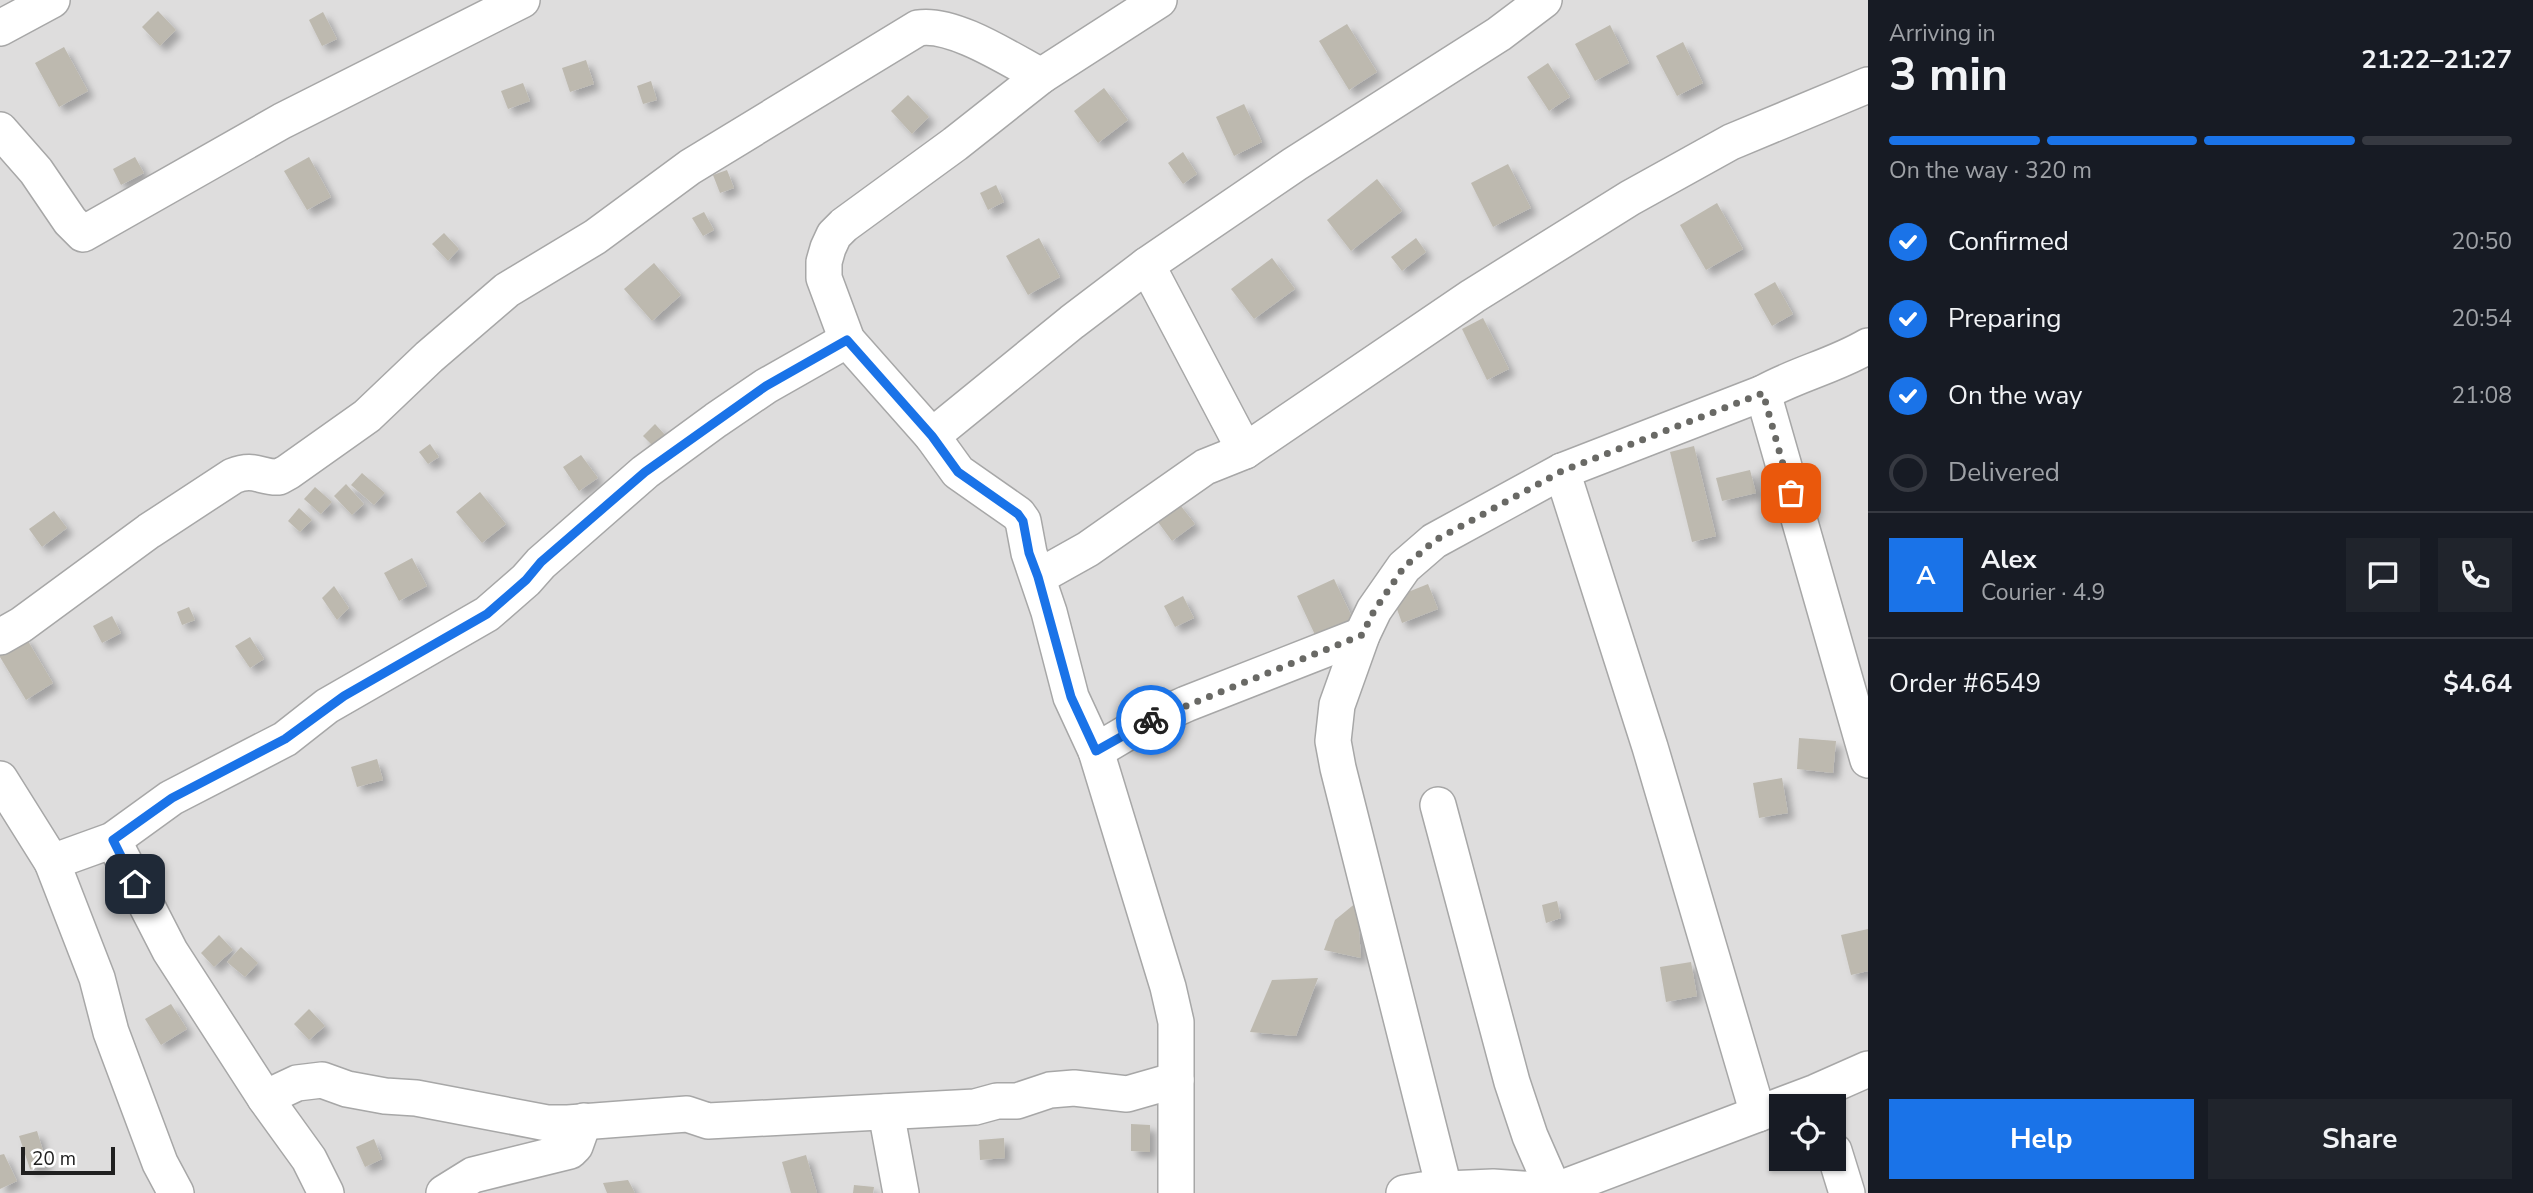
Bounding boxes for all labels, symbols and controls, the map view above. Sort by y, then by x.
text: Arriving in [1889,18,1996,49]
text: 21:22–21:27 [2361,42,2512,77]
text: 3 min [1889,43,2008,106]
text: On the way · 320 m [1889,155,2092,186]
icon: check [1889,223,1927,261]
text: Confirmed [1948,224,2069,259]
text: 20:50 [2452,226,2512,257]
icon: check [1889,300,1927,338]
text: Preparing [1948,301,2061,336]
text: 20:54 [2452,303,2512,334]
icon: check [1889,377,1927,415]
text: On the way [1948,378,2082,413]
text: 21:08 [2452,380,2512,411]
text: Delivered [1948,455,2060,490]
pin [1761,463,1821,523]
icon: bag [1772,474,1810,512]
button: chat [2346,538,2420,612]
button: phone [2438,538,2512,612]
text: Alex [1981,542,2037,577]
text: A [1916,558,1936,593]
text: Courier · 4.9 [1981,577,2105,608]
text: Order #6549 [1889,666,2041,701]
text: $4.64 [2443,666,2512,701]
courier [1116,685,1186,755]
icon: bike [1132,701,1170,739]
pin [105,854,165,914]
icon: home [116,865,154,903]
map controls [1769,1094,1846,1171]
button: locate [1769,1094,1846,1171]
button: Help [1889,1099,2194,1179]
button: Share [2208,1099,2512,1179]
scale bar [21,1144,116,1176]
text: 20 m [32,1146,76,1172]

